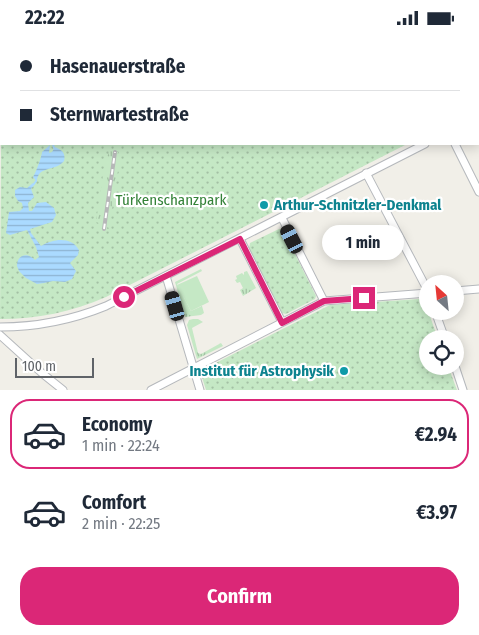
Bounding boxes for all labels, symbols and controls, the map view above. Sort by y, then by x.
text: 22:22 [25,6,65,29]
text: Hasenauerstraße [50,55,185,78]
text: Sternwartestraße [50,103,189,126]
park label: Türkenschanzpark [116,191,226,209]
place label: Arthur-Schnitzler-Denkmal [273,196,442,214]
marker: Arthur-Schnitzler-Denkmal [258,199,270,211]
car [278,222,305,256]
callout: 1 min [323,225,405,261]
text: 1 min [346,233,380,252]
north arrow [419,275,464,320]
map controls [419,275,464,375]
route start [113,286,135,308]
route end [353,287,375,309]
car [163,290,186,322]
button: locate [419,330,464,375]
scale bar [15,355,94,378]
text: 100 m [22,358,56,375]
place label: Institut für Astrophysik [189,362,334,380]
marker: Institut für Astrophysik [338,365,350,377]
icon: car [22,412,67,457]
text: Economy [82,413,152,436]
text: €2.94 [415,423,457,446]
text: 1 min · 22:24 [82,436,160,455]
icon: car [22,490,67,535]
text: Comfort [82,491,146,514]
text: €3.97 [416,501,457,524]
text: 2 min · 22:25 [82,514,160,533]
button: Confirm [20,567,459,625]

